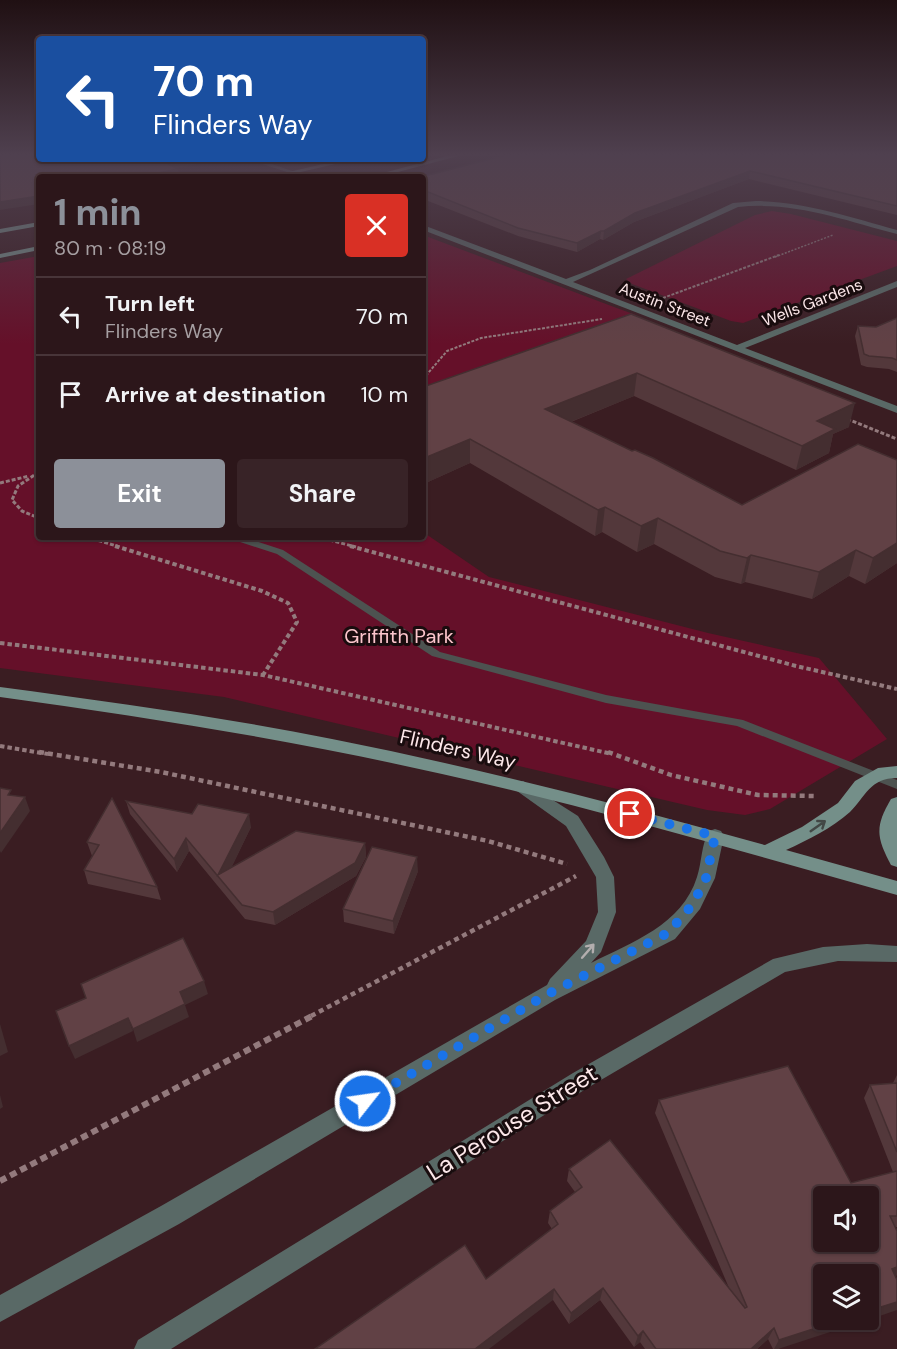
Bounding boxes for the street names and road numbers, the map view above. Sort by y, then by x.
street label: Wells Gardens [759,274,865,331]
street label: Austin Street [616,277,713,332]
street label: Flinders Way [397,723,519,775]
street label: La Perouse Street [421,1058,603,1188]

